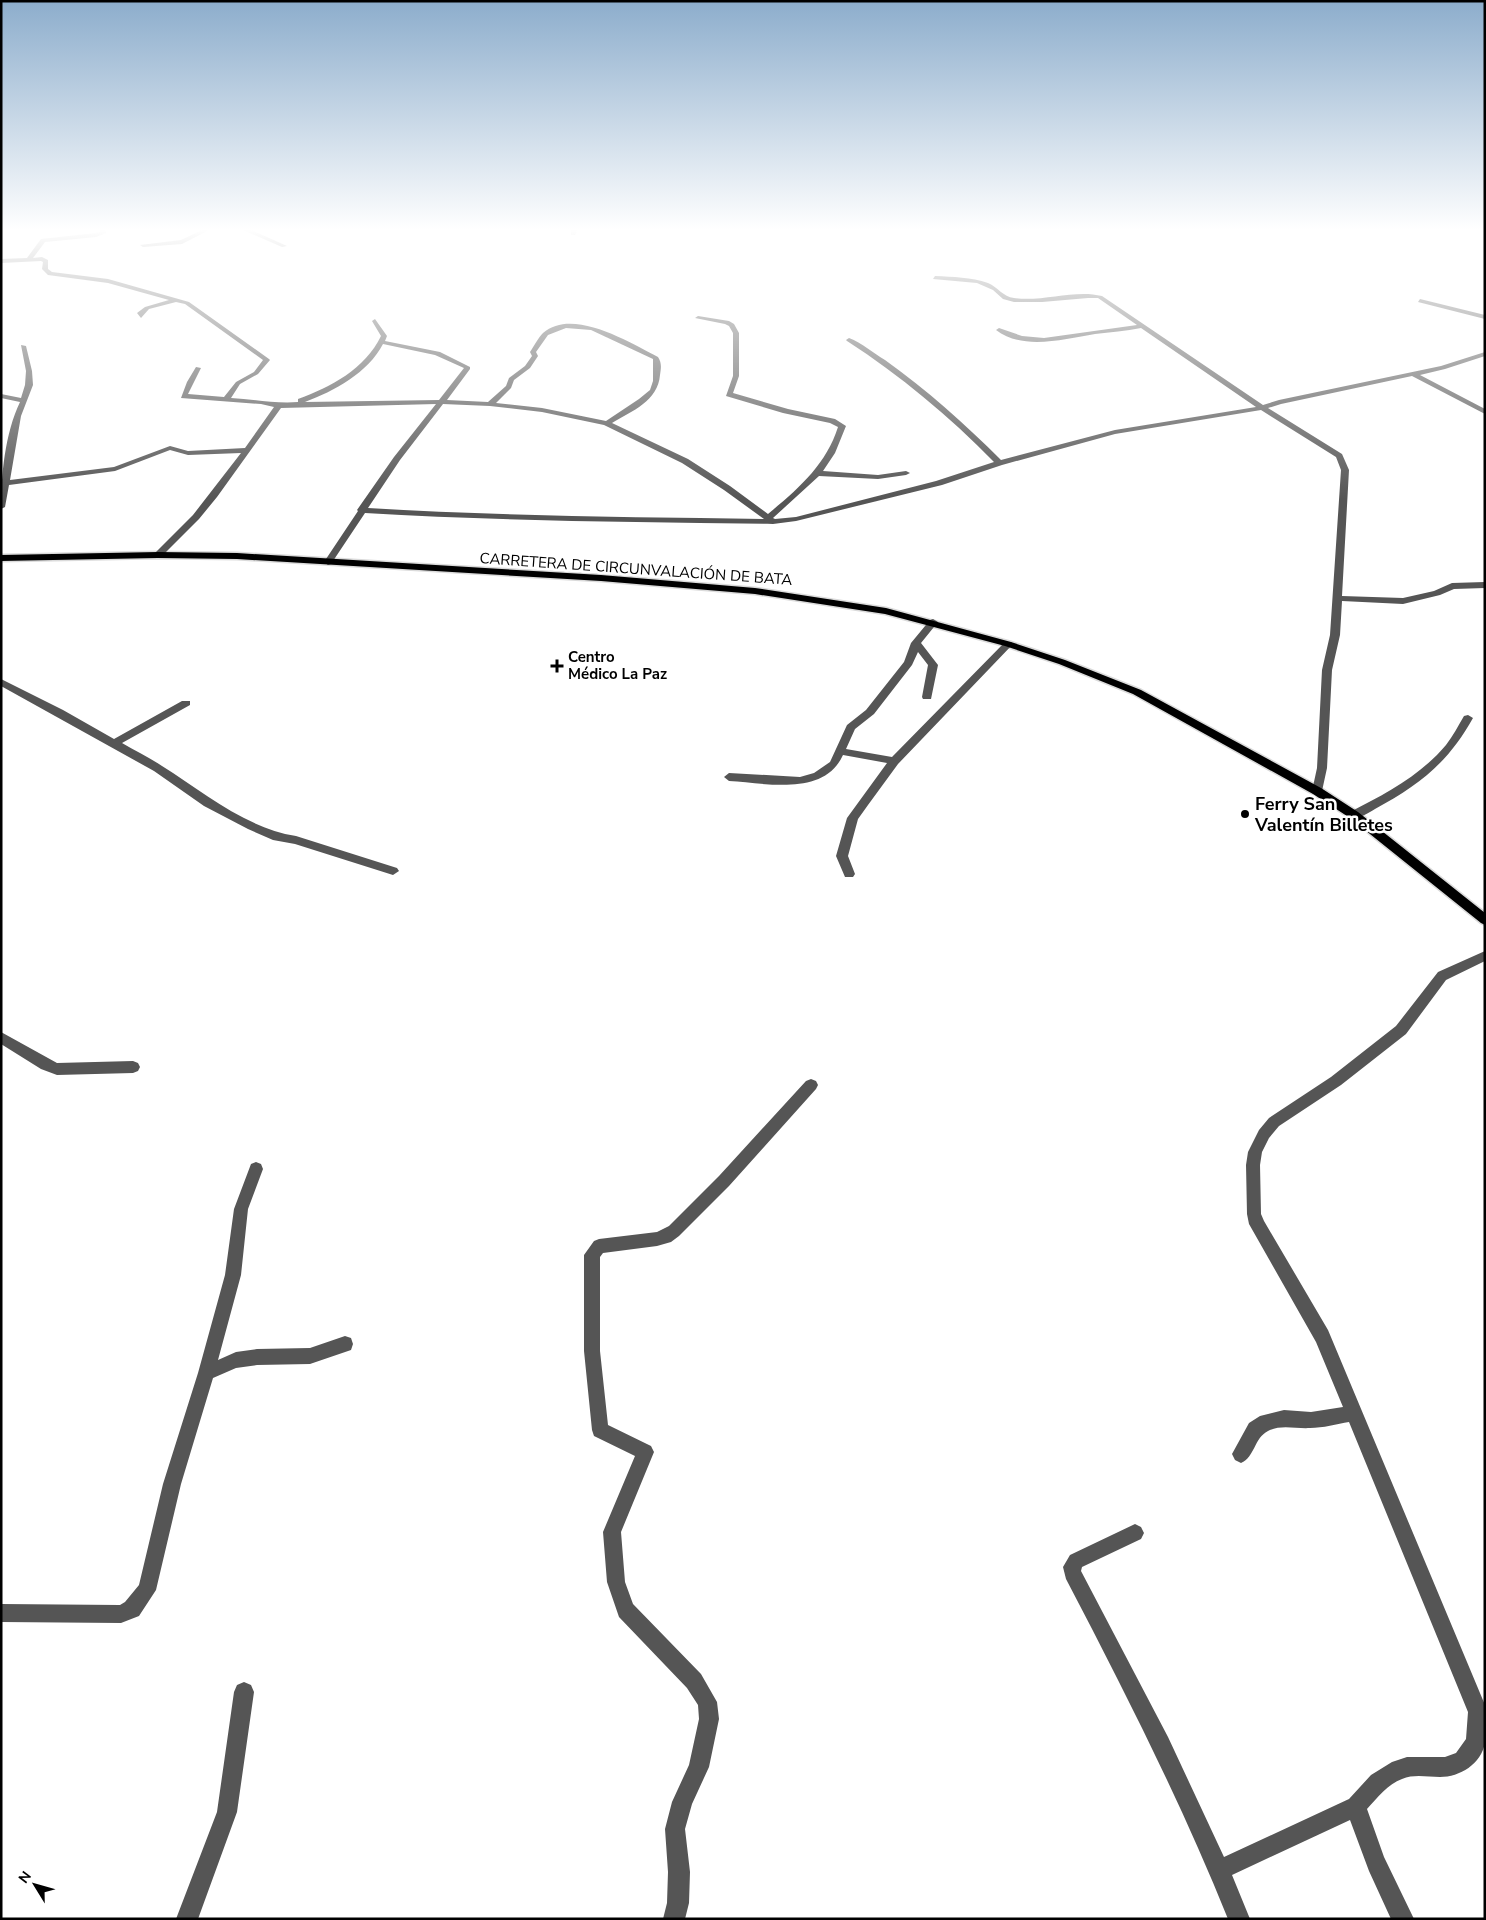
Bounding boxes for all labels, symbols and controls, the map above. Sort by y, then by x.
street label: CARRETERA DE CIRCUNVALACIÓN DE BATA [479,547,793,590]
place label: Centro Médico La Paz [568,647,667,684]
marker: Centro Médico La Paz [550,659,564,673]
place label: Ferry San Valentín Billetes [1254,792,1393,837]
marker: Ferry San Valentín Billetes [1239,808,1251,820]
north arrow [10,1860,60,1910]
text: N [14,1868,36,1887]

